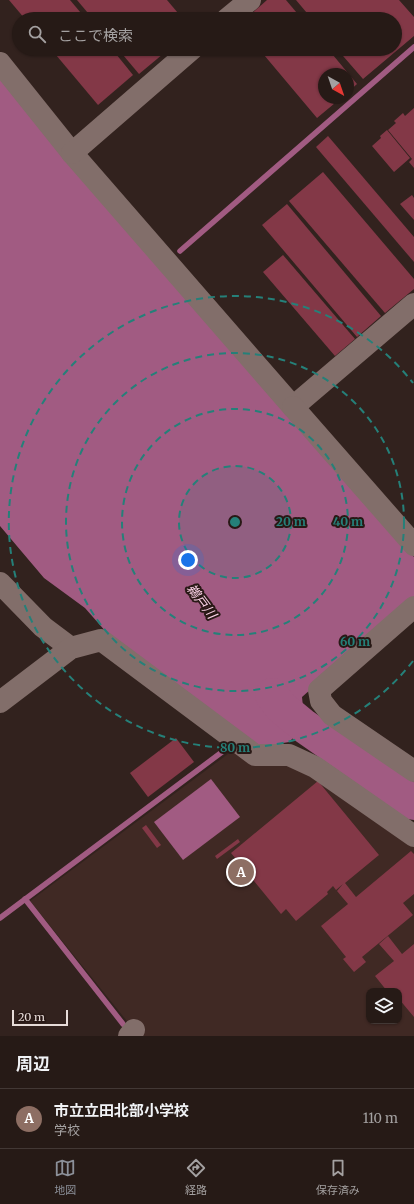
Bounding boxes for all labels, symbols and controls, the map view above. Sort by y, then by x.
search box [12,12,402,56]
icon: search [26,23,48,45]
text: ここで検索 [58,26,133,45]
north arrow [318,68,354,104]
text: 20 m [276,514,306,529]
text: 40 m [333,514,363,529]
centre of rings [228,515,242,529]
your location [178,550,198,570]
water label: 鵜戸川 [183,581,221,624]
text: 60 m [340,634,370,649]
text: 80 m [220,740,250,755]
pin: A [228,857,254,887]
map controls [366,988,402,1024]
button: layers [366,988,402,1024]
scale bar [12,1008,68,1027]
text: 20 m [18,1010,45,1024]
text: 周辺 [16,1053,50,1075]
text: 市立立田北部小学校 [54,1101,189,1120]
text: A [24,1110,34,1127]
text: 110 m [363,1110,398,1127]
text: 学校 [54,1122,80,1139]
tab: 地図 [54,1157,76,1197]
tab: 経路 [185,1157,207,1197]
tab: 保存済み [316,1157,360,1197]

